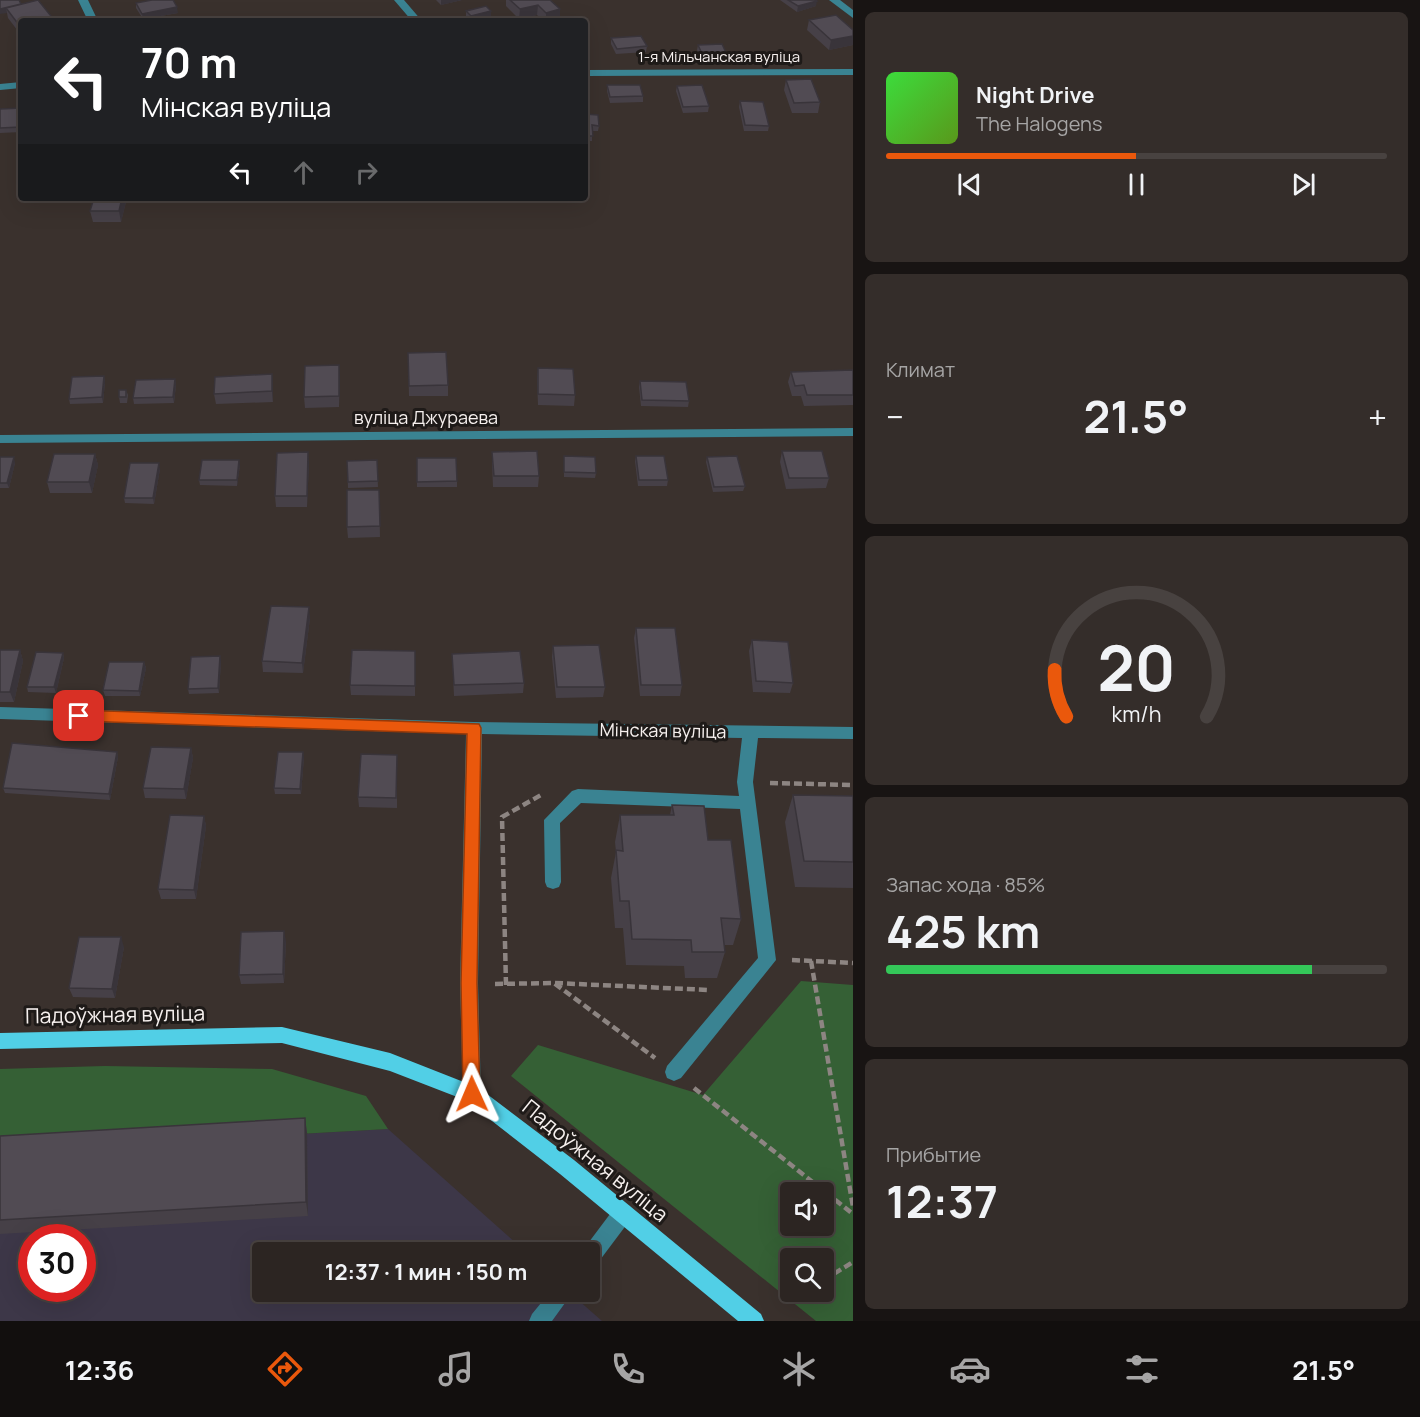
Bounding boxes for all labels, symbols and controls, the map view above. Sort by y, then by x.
text: 70 m [141,33,237,91]
icon: left [42,42,120,120]
street label: 1-я Мільчанская вуліца [638,46,800,67]
text: Night Drive [976,80,1095,110]
text: Мінская вуліца [141,88,331,125]
text: The Halogens [976,110,1102,137]
icon: left [224,156,257,189]
icon: ahead [287,156,320,189]
icon: right [350,156,383,189]
icon: previous [953,168,986,201]
icon: pause [1120,168,1153,201]
icon: next [1287,168,1320,201]
text: Климат [886,356,955,383]
text: 21.5° [1083,385,1188,447]
text: − [886,394,904,439]
text: + [1368,394,1387,439]
street label: вуліца Джураева [354,405,498,429]
text: 20 [1097,625,1176,711]
pin [53,690,104,741]
icon: arrive [62,699,95,732]
text: km/h [1112,700,1161,729]
street label: Мінская вуліца [599,717,727,743]
text: Запас хода · 85% [886,871,1045,898]
text: 425 km [886,900,1040,962]
street label: Падоўжная вуліца [25,998,205,1030]
position arrow [440,1062,504,1126]
street label: Падоўжная вуліца [517,1093,674,1228]
text: Прибытие [886,1141,981,1168]
text: 12:37 [886,1170,998,1232]
map controls [780,1182,834,1302]
button: sound [780,1182,834,1236]
speed limit sign: 30 [18,1224,96,1302]
button: search [780,1248,834,1302]
text: 12:37 · 1 мин · 150 m [325,1257,527,1287]
icon: directions [264,1348,306,1390]
icon: music [435,1348,477,1390]
icon: phone [607,1348,649,1390]
icon: climate [778,1348,820,1390]
icon: car [949,1348,991,1390]
icon: filters [1121,1348,1163,1390]
text: 12:36 [65,1351,134,1388]
text: 21.5° [1292,1351,1355,1388]

